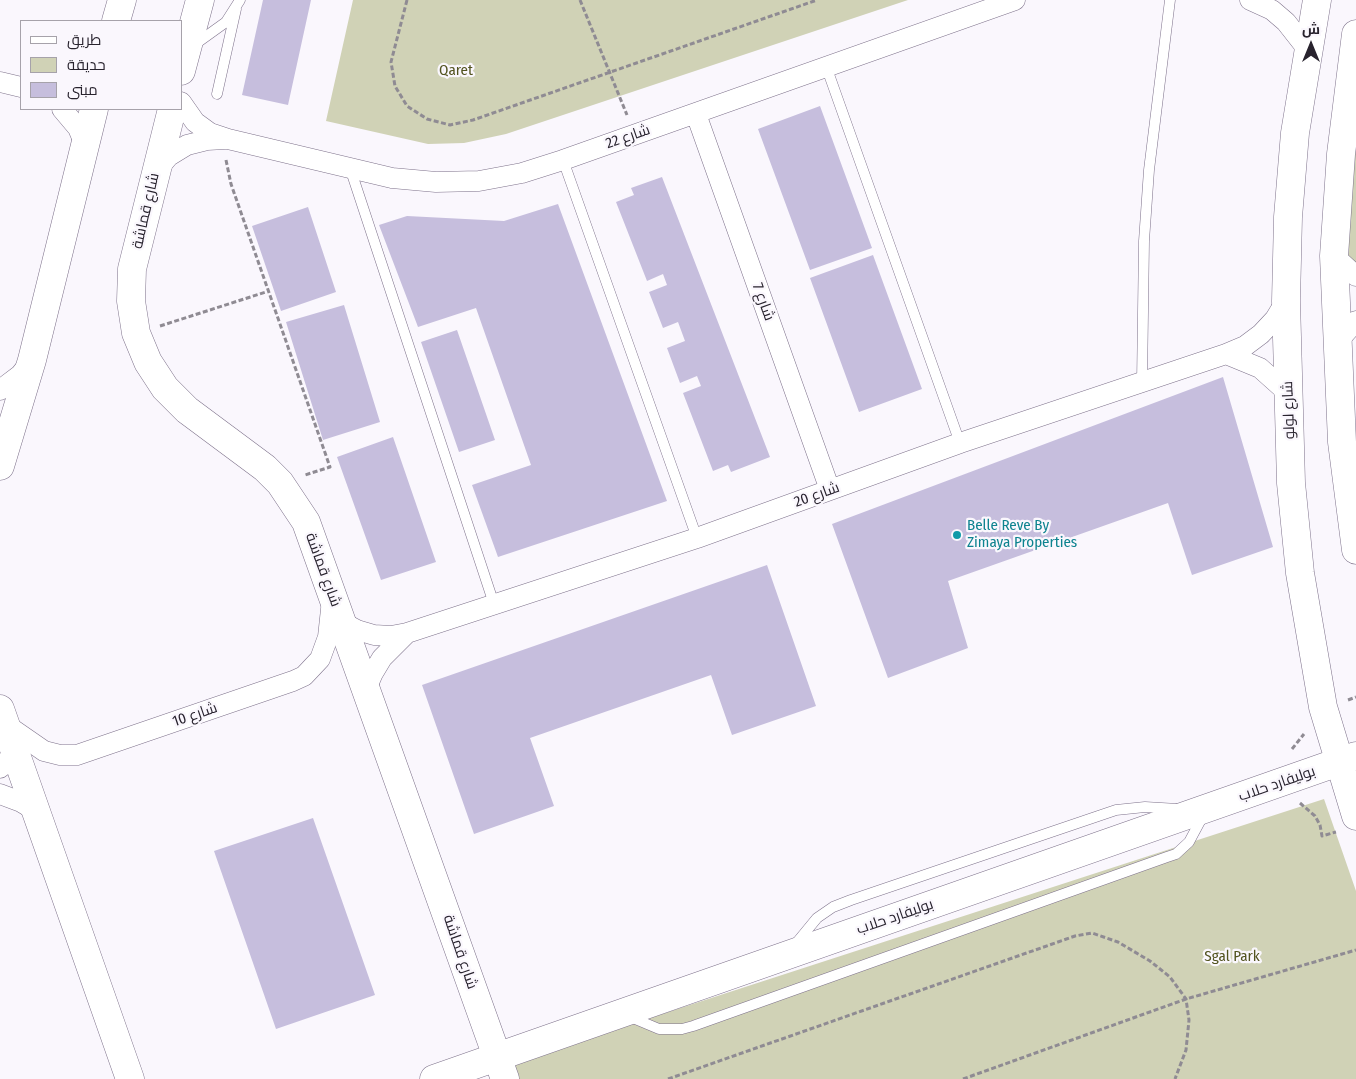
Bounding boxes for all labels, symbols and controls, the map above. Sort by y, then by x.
legend [20,20,182,110]
north arrow [1286,20,1336,70]
text: ش [1302,21,1320,38]
text: طريق [67,31,101,49]
text: حديقة [67,56,106,74]
park label: Qaret [439,62,473,80]
text: مبنى [67,81,98,99]
street label: شارع 22 [603,121,653,153]
street label: شارع قماشة [129,171,163,251]
street label: شارع 7 [748,281,778,323]
street label: شارع لولو [1279,381,1299,439]
street label: شارع 20 [792,479,842,511]
place label: Belle Reve By Zimaya Properties [967,517,1077,552]
marker: Belle Reve By Zimaya Properties [951,529,963,541]
street label: شارع قماشة [301,531,345,609]
street label: شارع 10 [170,699,220,731]
street label: بوليفارد حلاب [1236,762,1318,806]
street label: بوليفارد حلاب [854,895,936,939]
street label: شارع قماشة [439,913,481,991]
park label: Sgal Park [1204,948,1260,966]

